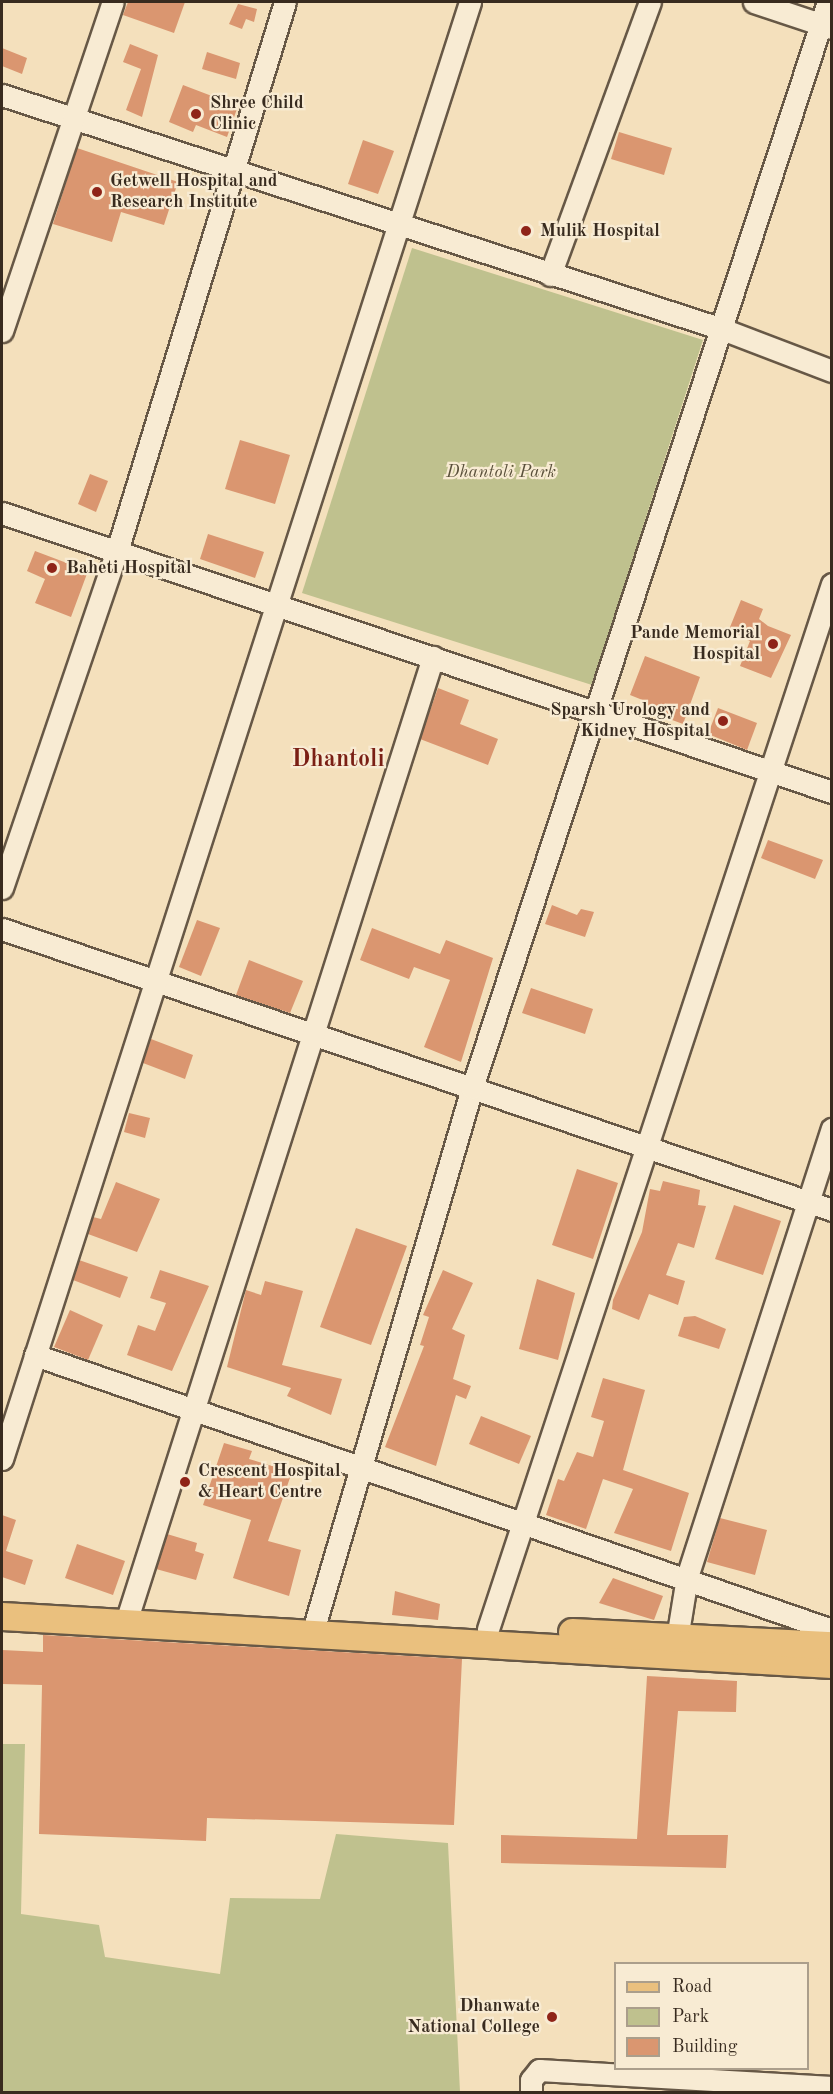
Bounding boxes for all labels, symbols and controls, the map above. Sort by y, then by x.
place label: Shree Child Clinic [210,93,304,136]
marker: Shree Child Clinic [187,105,205,123]
place label: Getwell Hospital and Research Institute [110,171,277,213]
marker: Getwell Hospital and Research Institute [88,183,106,201]
place label: Mulik Hospital [540,220,660,242]
marker: Mulik Hospital [517,222,535,240]
park label: Dhantoli Park [446,461,556,483]
place label: Baheti Hospital [66,557,191,579]
marker: Baheti Hospital [43,559,61,577]
place label: Pande Memorial Hospital [630,623,760,666]
marker: Pande Memorial Hospital [764,635,782,653]
place label: Sparsh Urology and Kidney Hospital [550,700,710,742]
marker: Sparsh Urology and Kidney Hospital [714,712,732,730]
district label: Dhantoli [291,747,385,775]
place label: Crescent Hospital & Heart Centre [198,1461,340,1504]
marker: Crescent Hospital & Heart Centre [176,1473,194,1491]
legend [614,1962,809,2070]
text: Road [672,1978,712,1996]
place label: Dhanwate National College [407,1996,540,2038]
text: Park [672,2008,709,2026]
marker: Dhanwate National College [545,2010,559,2024]
text: Building [672,2038,737,2056]

